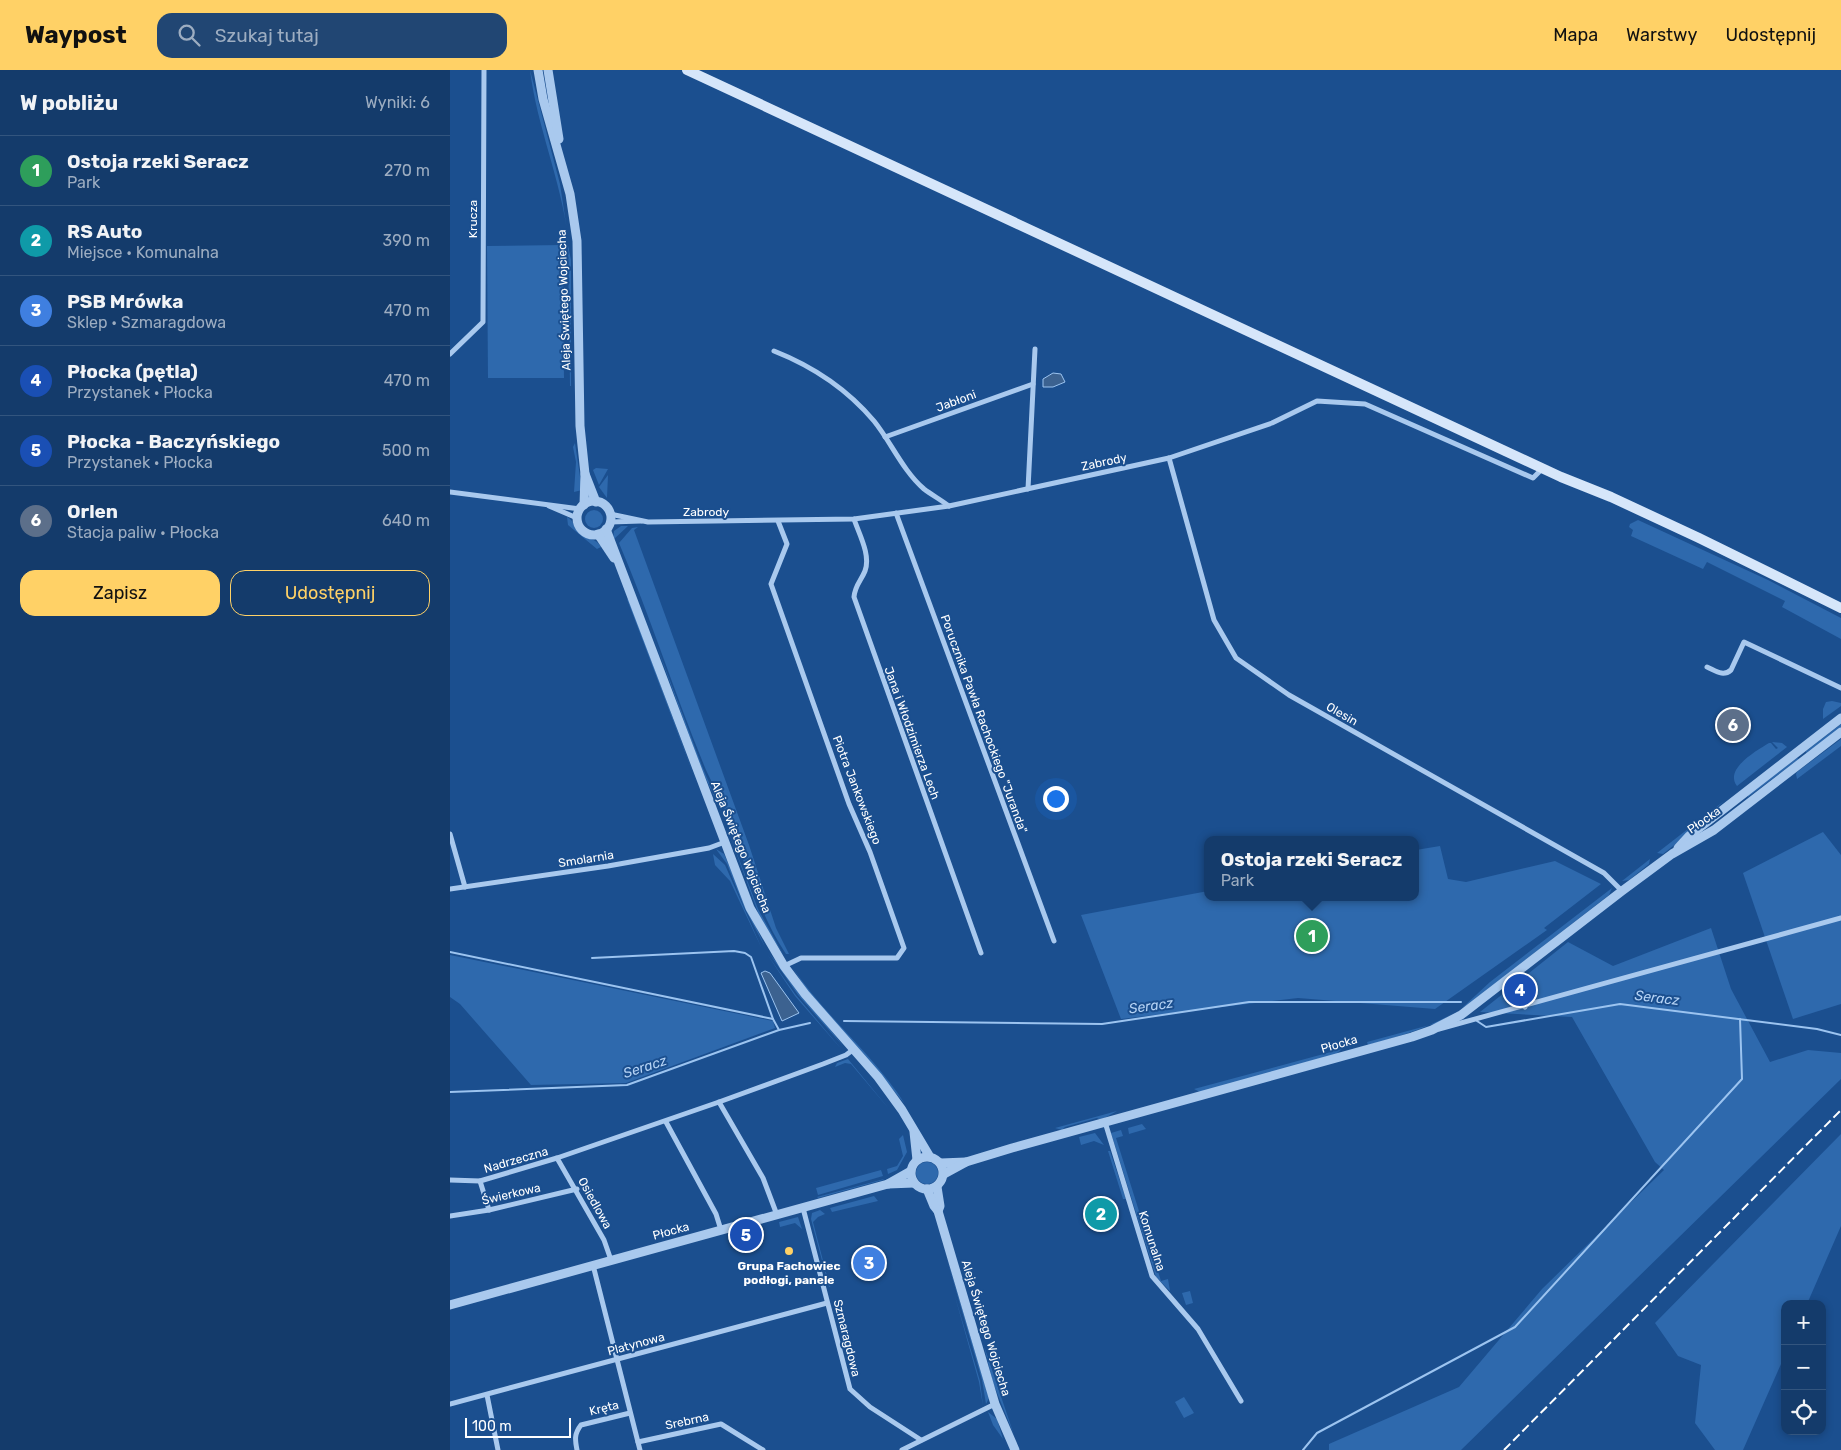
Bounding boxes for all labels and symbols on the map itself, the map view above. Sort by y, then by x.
street label: Krucza [466,200,480,238]
street label: Aleja Świętego Wojciecha [555,229,573,371]
street label: Jabłoni [934,387,978,415]
street label: Zabrody [1080,450,1128,474]
street label: Zabrody [683,505,729,519]
street label: Porucznika Pawła Rachockiego "Juranda" [938,613,1030,835]
street label: Jana i Włodzimierza Lech [881,665,943,801]
street label: Olesin [1324,699,1360,729]
pin: 6 [1717,706,1749,744]
street label: Piotra Jankowskiego [830,733,884,847]
street label: Aleja Świętego Wojciecha [708,779,774,915]
your location [1043,786,1069,812]
street label: Płocka [1685,804,1723,836]
street label: Smolarnia [557,848,615,870]
pin: 1 [1296,917,1328,955]
pin: 4 [1504,971,1536,1009]
water label: Seracz [1634,987,1680,1009]
water label: Seracz [1128,994,1174,1018]
street label: Płocka [1319,1032,1359,1056]
water label: Seracz [621,1052,669,1082]
street label: Nadrzeczna [482,1144,550,1176]
street label: Osiedlowa [575,1175,615,1231]
street label: Świerkowa [480,1180,542,1208]
pin: 2 [1085,1195,1117,1233]
street label: Komunalna [1136,1209,1168,1273]
pin: 5 [730,1216,762,1254]
street label: Płocka [651,1219,691,1243]
pin: 3 [853,1244,885,1282]
marker: Grupa Fachowiec podłogi, panele [783,1245,795,1257]
street label: Aleja Świętego Wojciecha [959,1258,1013,1398]
place label: Grupa Fachowiec podłogi, panele [738,1259,840,1287]
street label: Szmaragdowa [831,1298,863,1378]
street label: Platynowa [606,1330,666,1358]
street label: Kręta [588,1398,620,1418]
street label: Srebrna [664,1410,710,1432]
scale bar [465,1415,571,1438]

